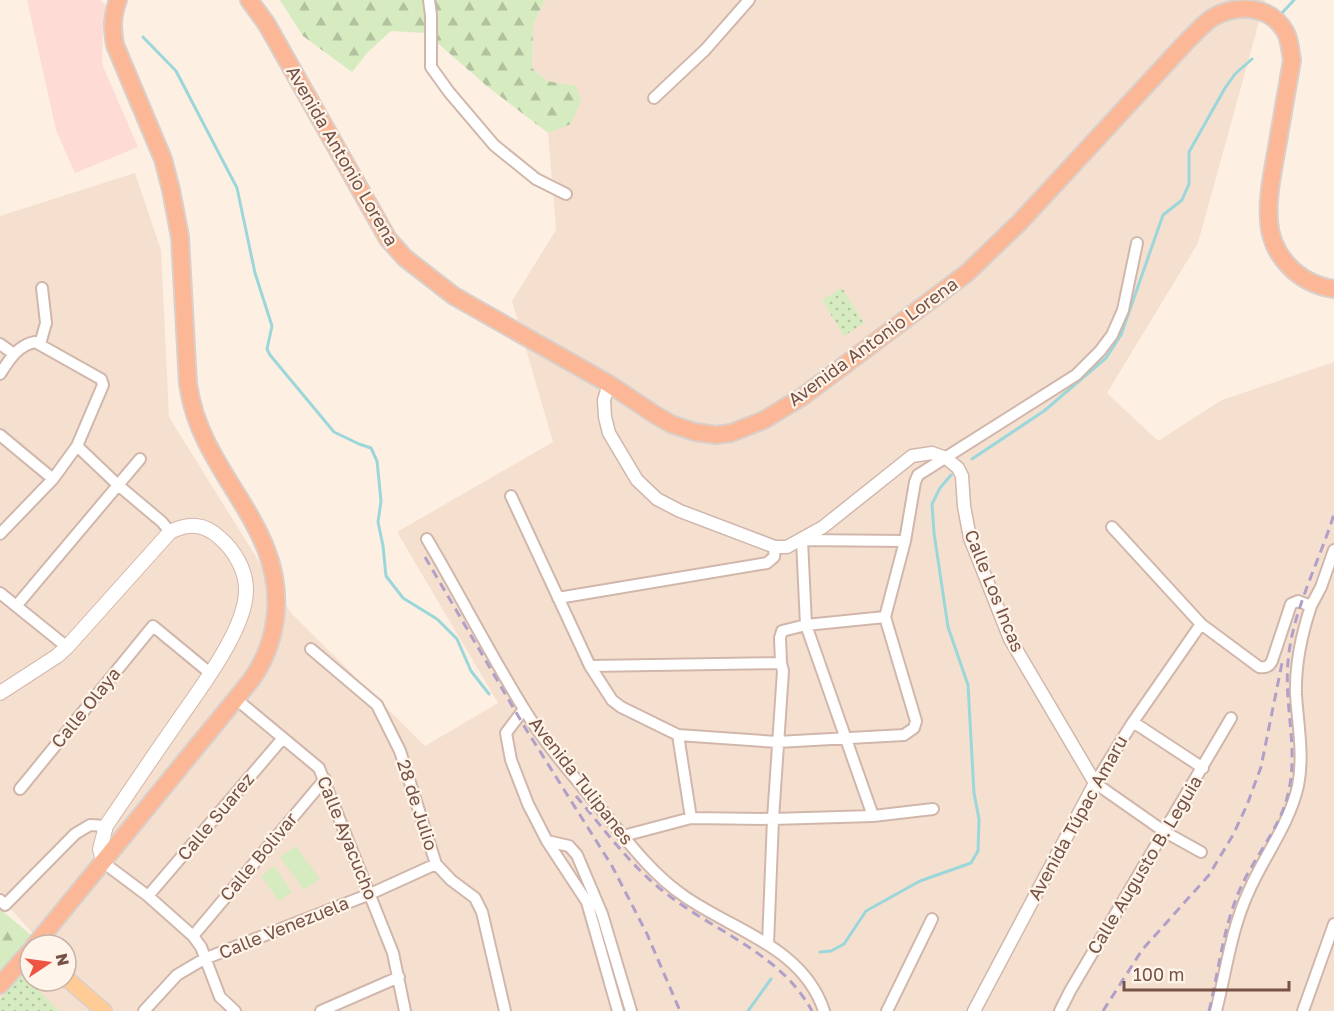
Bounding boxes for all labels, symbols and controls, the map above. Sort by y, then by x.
street label: Avenida Antonio Lorena [282,62,403,249]
street label: Avenida Antonio Lorena [783,272,962,410]
street label: Calle Los Incas [960,526,1029,655]
street label: Calle Olaya [46,663,124,752]
street label: Avenida Tulipanes [525,712,639,849]
street label: Avenida Túpac Amaru [1023,731,1132,904]
street label: 28 de Julio [393,756,443,853]
street label: Calle Suarez [172,768,258,865]
street label: Calle Augusto B. Leguia [1082,771,1206,958]
street label: Calle Ayacucho [313,772,383,903]
street label: Calle Bolivar [215,808,302,905]
street label: Calle Venezuela [216,891,352,963]
north arrow [18,933,78,993]
text: N [52,951,74,968]
scale bar [1124,954,1289,992]
text: 100 m [1133,963,1184,985]

